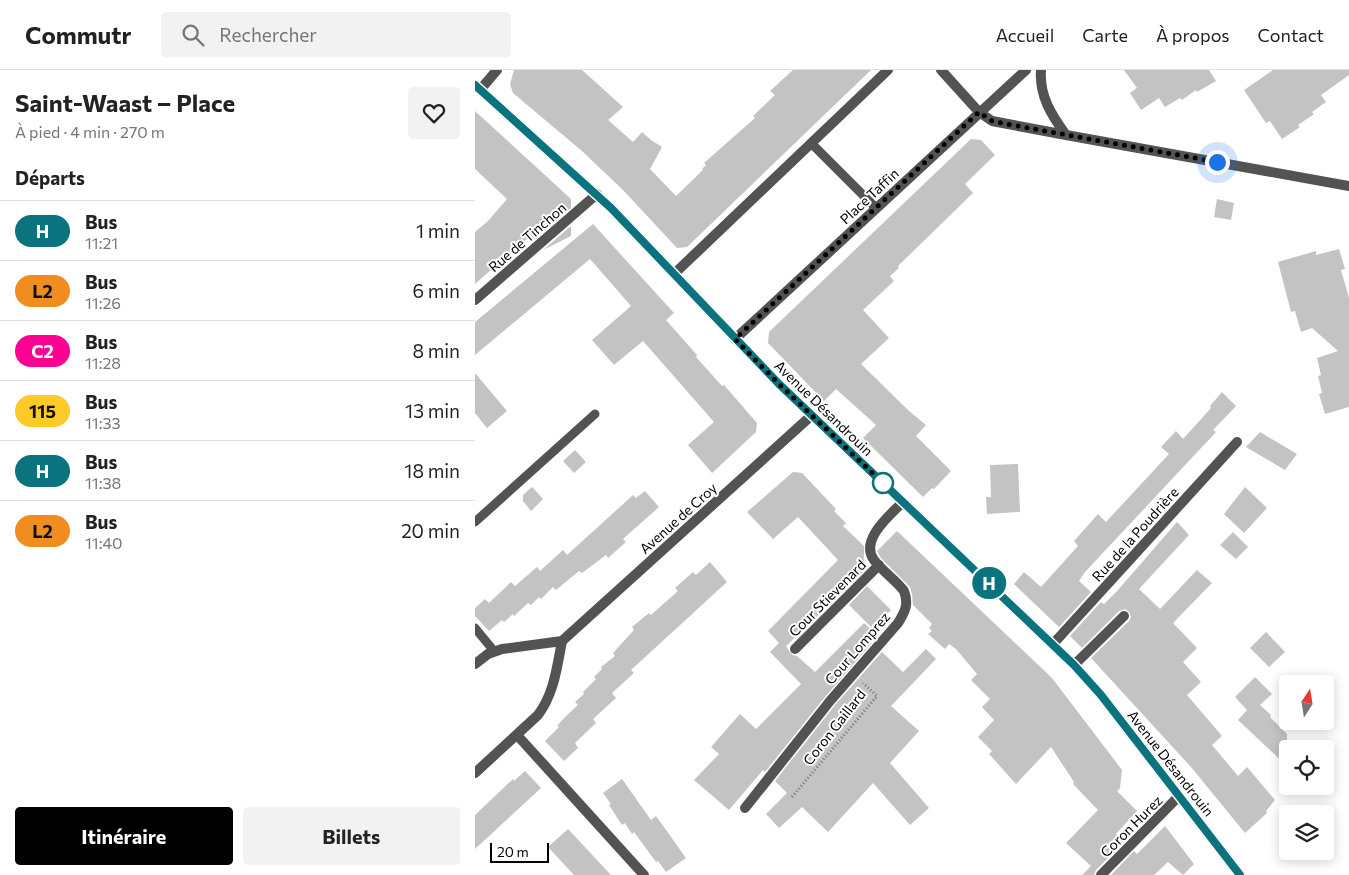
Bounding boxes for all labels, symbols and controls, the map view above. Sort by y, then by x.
search box [161,12,511,57]
text: Commutr [25,20,131,49]
icon: search [179,21,207,49]
text: Rechercher [219,23,317,46]
text: Accueil [996,24,1054,46]
text: Carte [1082,24,1128,46]
text: À propos [1156,24,1230,46]
text: Contact [1258,24,1324,46]
button: heart [408,87,460,139]
text: Saint-Waast – Place [15,88,235,117]
text: À pied · 4 min · 270 m [15,122,165,141]
your location [1205,150,1230,175]
street label: Place Taffin [836,165,902,227]
text: Départs [15,166,85,189]
street label: Rue de Tinchon [485,199,569,275]
text: Bus [85,210,117,233]
text: 1 min [416,219,460,242]
text: H [36,220,49,242]
text: 11:21 [85,233,118,252]
text: Bus [85,270,117,293]
text: 6 min [412,279,460,302]
text: L2 [32,280,53,302]
text: 11:26 [85,293,121,312]
text: Bus [85,330,117,353]
text: 8 min [412,339,460,362]
text: C2 [31,340,54,362]
text: 11:28 [85,353,121,372]
street label: Avenue Désandrouin [771,357,877,459]
text: Bus [85,390,117,413]
text: 13 min [405,399,460,422]
text: 115 [29,400,56,422]
text: 11:33 [85,413,121,432]
text: Bus [85,450,117,473]
text: 18 min [404,459,460,482]
text: H [36,460,49,482]
unlabelled marker [872,472,894,494]
text: 11:38 [85,473,121,492]
street label: Avenue de Croy [636,479,720,557]
street label: Rue de la Poudrière [1088,483,1182,585]
text: Bus [85,510,117,533]
text: 20 min [401,519,460,542]
text: L2 [32,520,53,542]
text: 11:40 [85,533,123,552]
street label: Cour Stievenard [785,556,869,640]
line badge: H [973,567,1005,599]
text: H [982,572,996,594]
street label: Cour Lomprez [821,608,893,688]
north arrow [1279,675,1334,730]
map controls [1279,675,1334,860]
street label: Coron Gaillard [799,686,869,768]
street label: Avenue Désandrouin [1124,707,1218,819]
button: locate [1279,740,1334,795]
street label: Coron Hurez [1097,792,1165,860]
button: layers [1279,805,1334,860]
button: Itinéraire [15,807,233,865]
button: Billets [243,807,460,865]
scale bar [490,840,549,863]
text: 20 m [497,843,529,860]

